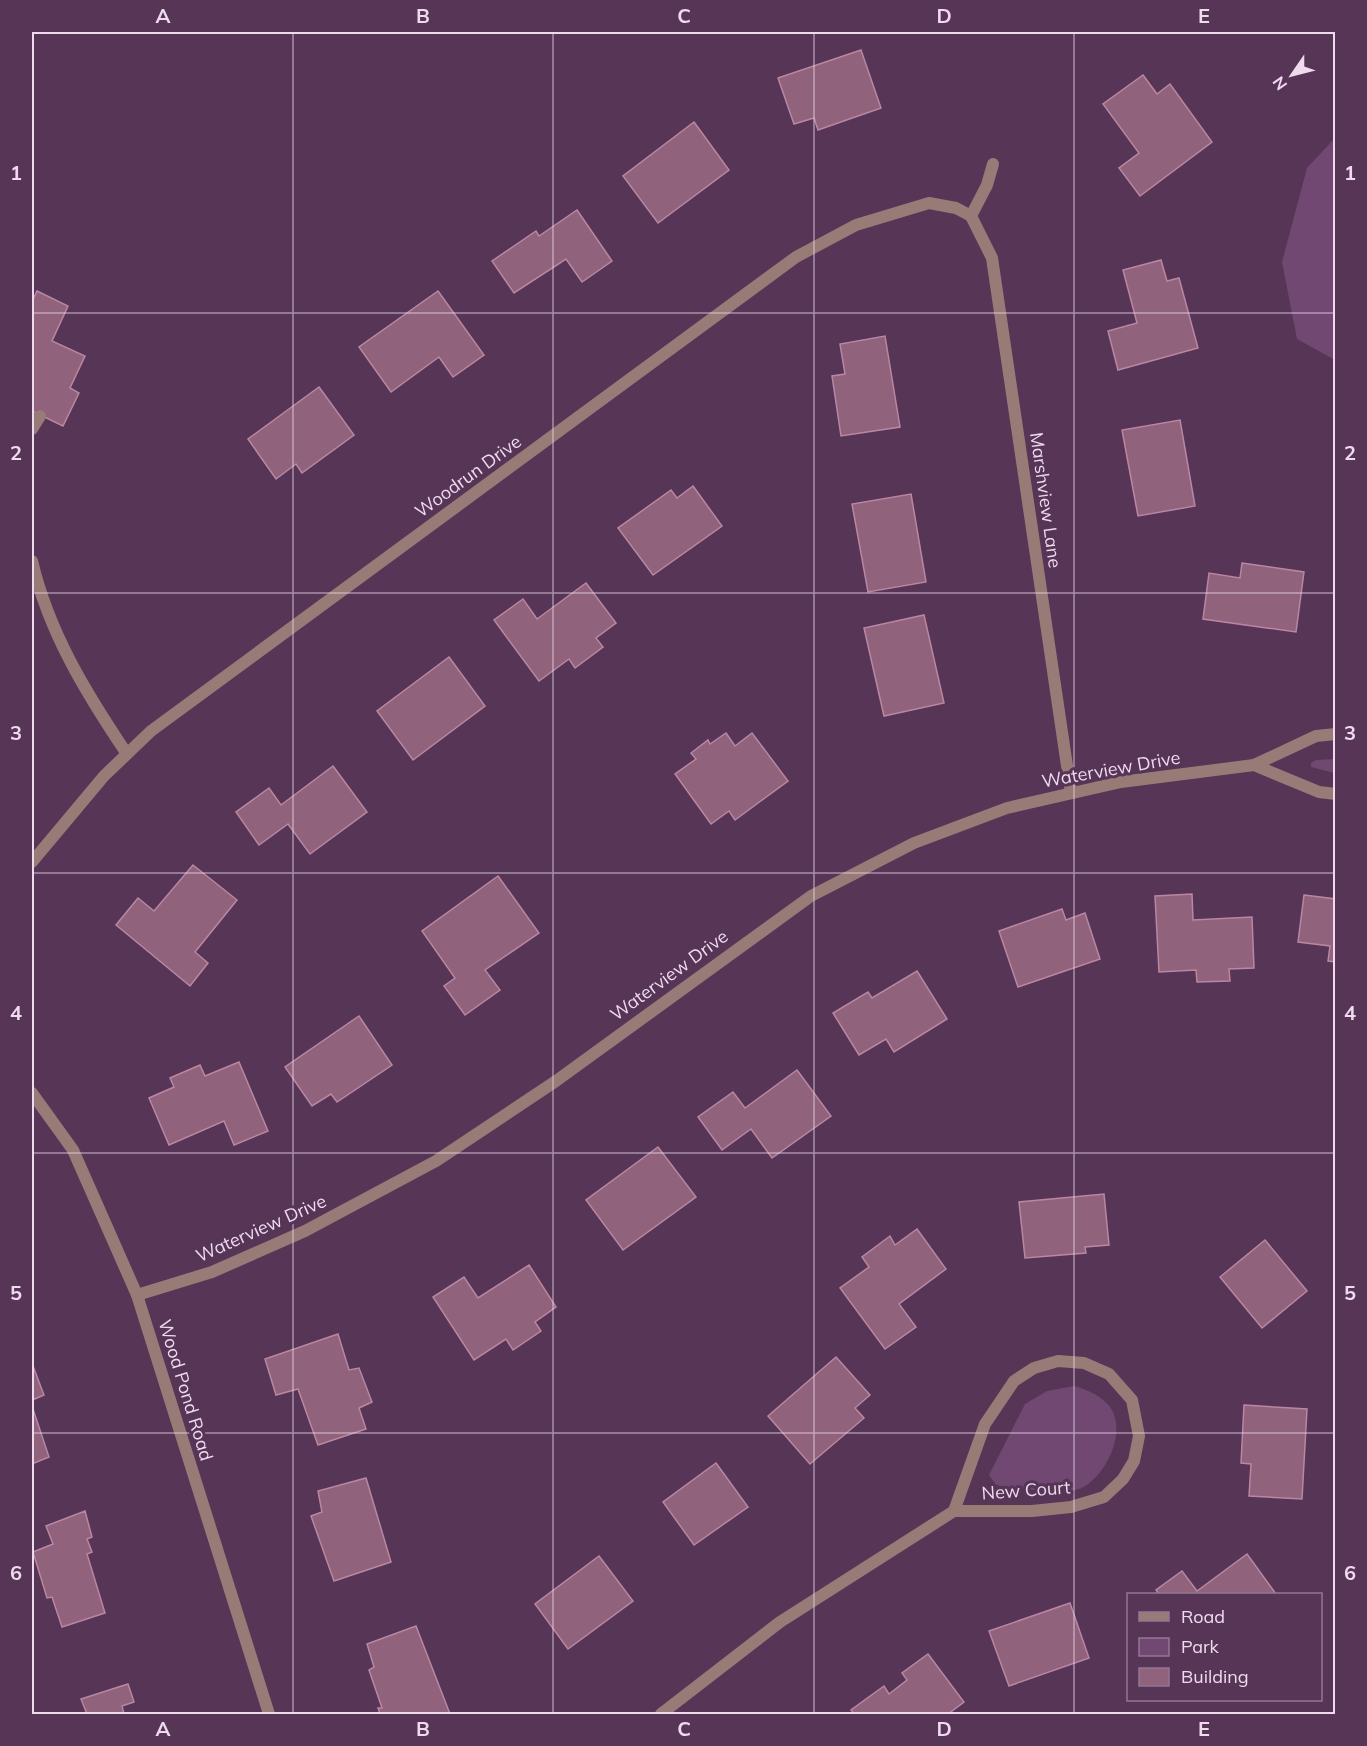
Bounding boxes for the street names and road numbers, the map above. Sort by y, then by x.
street label: Woodrun Drive [410,430,526,522]
street label: Marshview Lane [1025,431,1067,569]
street label: Waterview Drive [1040,746,1182,792]
street label: Waterview Drive [606,924,732,1026]
street label: Waterview Drive [192,1189,330,1267]
street label: Wood Pond Road [154,1316,218,1464]
street label: New Court [981,1475,1071,1505]

